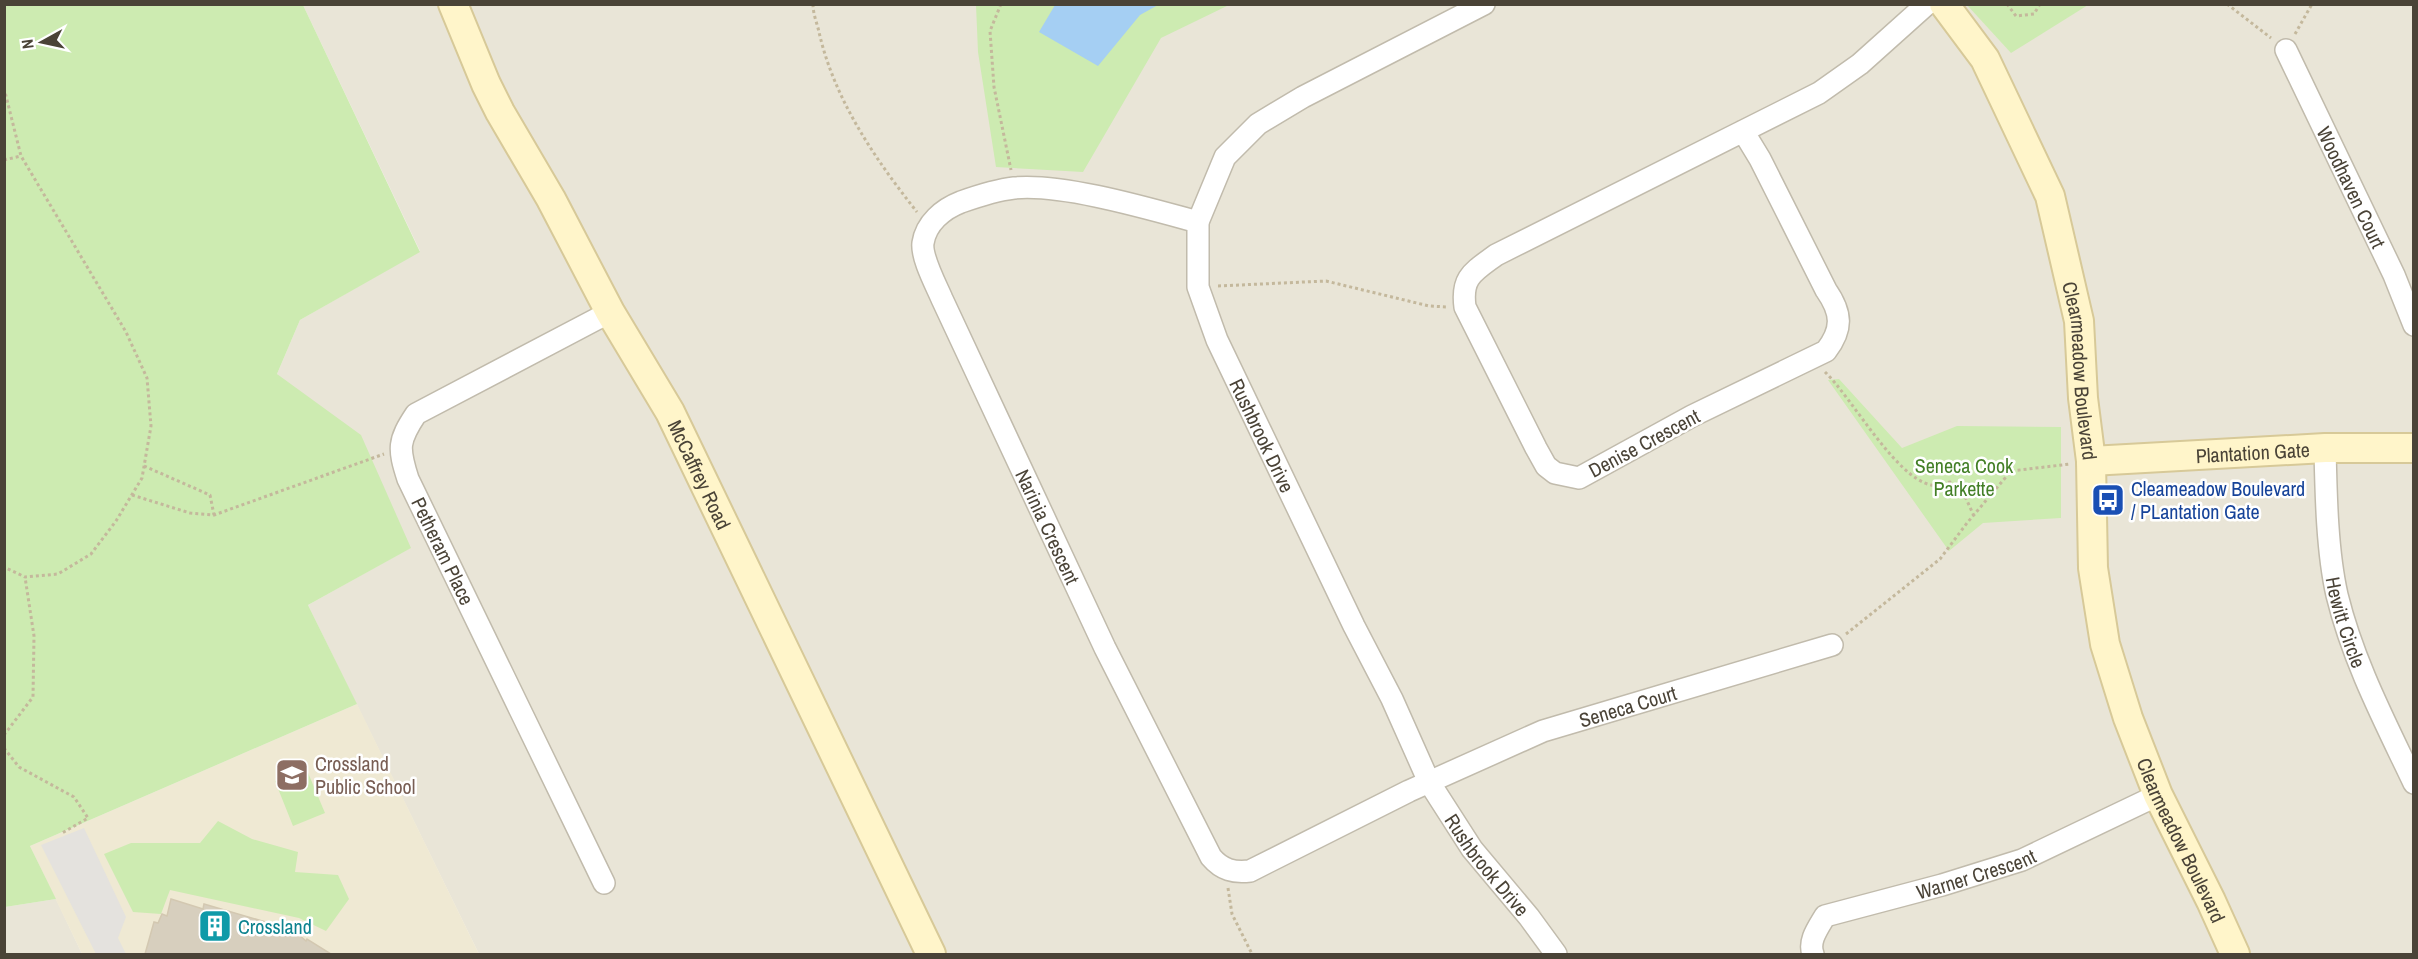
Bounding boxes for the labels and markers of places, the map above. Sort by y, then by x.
place label: Cleameadow Boulevard / PLantation Gate [2131,475,2305,525]
bus stop icon: Cleameadow Boulevard / PLantation Gate [2090,482,2126,518]
place label: Crossland Public School [315,750,415,800]
school or university icon: Crossland Public School [274,757,310,793]
building icon: Crossland [197,908,233,944]
place label: Crossland [238,913,312,940]

